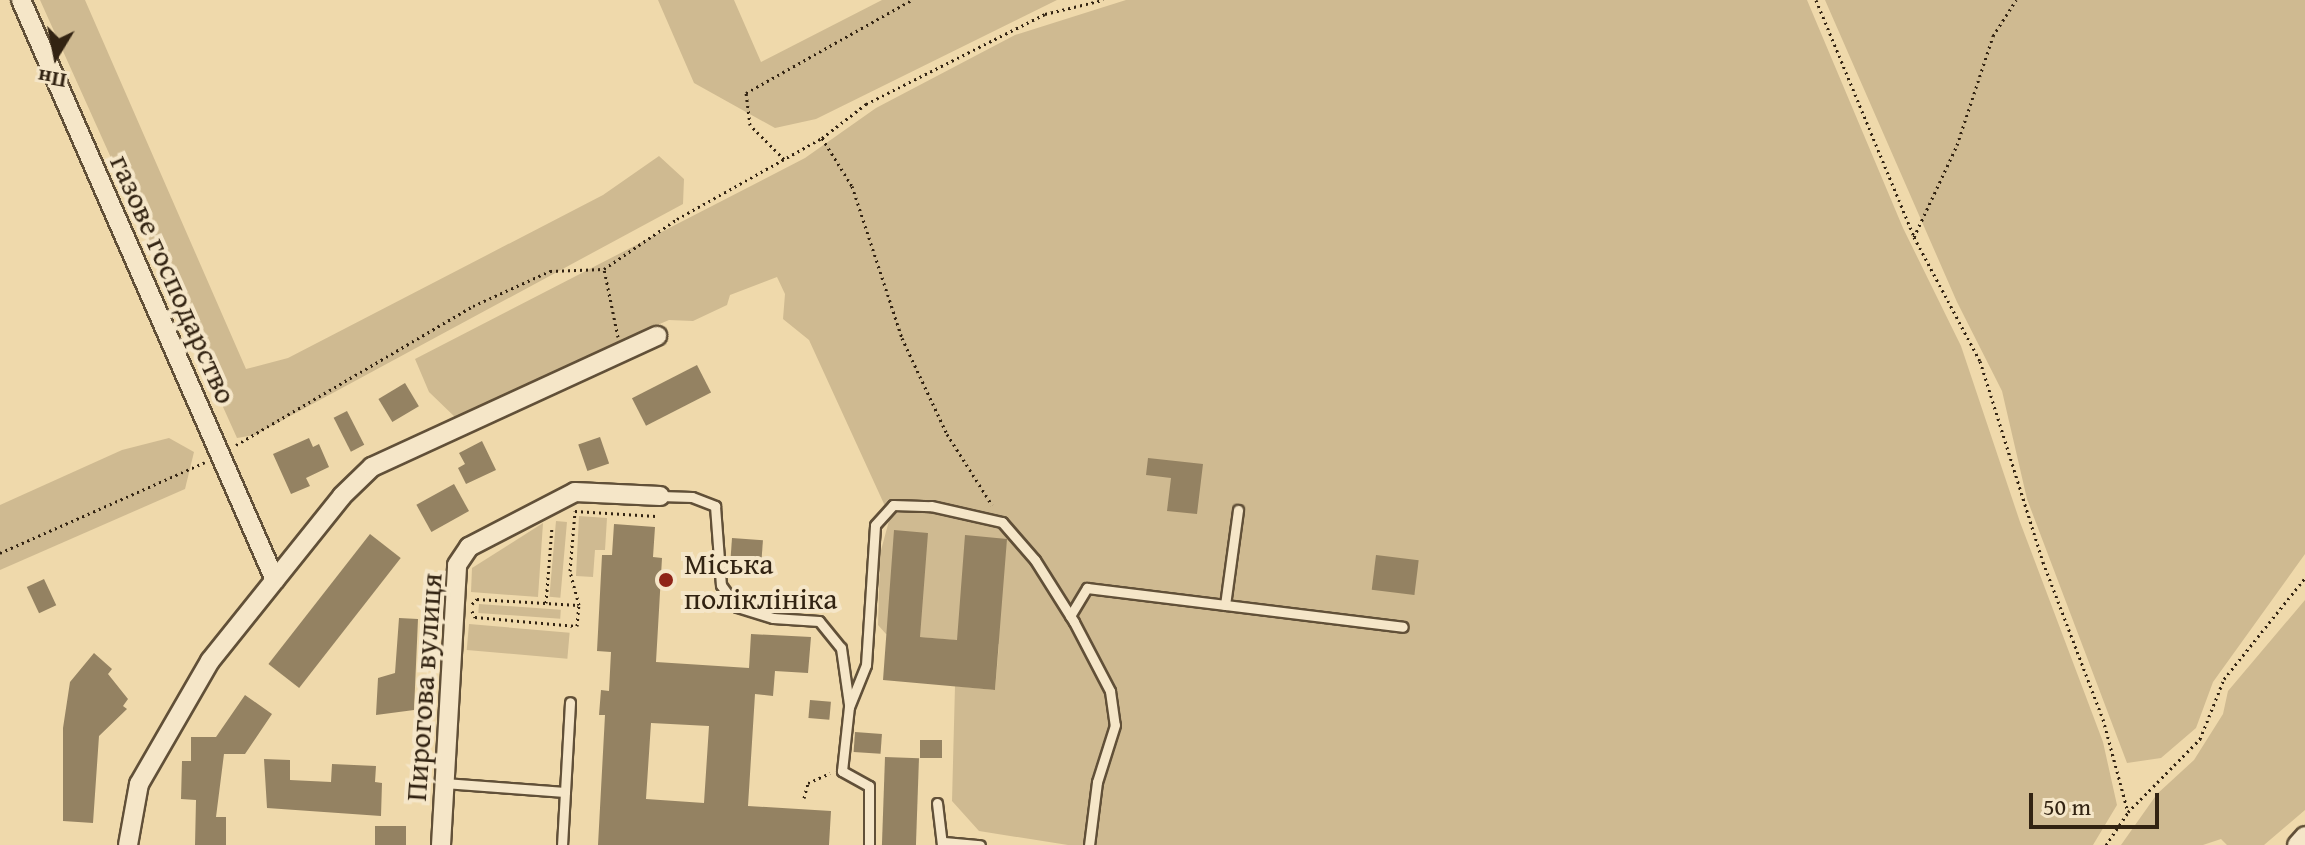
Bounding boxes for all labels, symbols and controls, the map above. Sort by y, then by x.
north arrow [16,16,96,96]
text: Пн [35,61,69,98]
street label: газове господарство [103,149,245,409]
place label: Міська поліклініка [684,545,838,616]
marker: Міська поліклініка [655,569,677,591]
street label: Пирогова вулиця [397,572,449,802]
scale bar [2033,777,2163,827]
text: 50 m [2043,789,2091,824]

